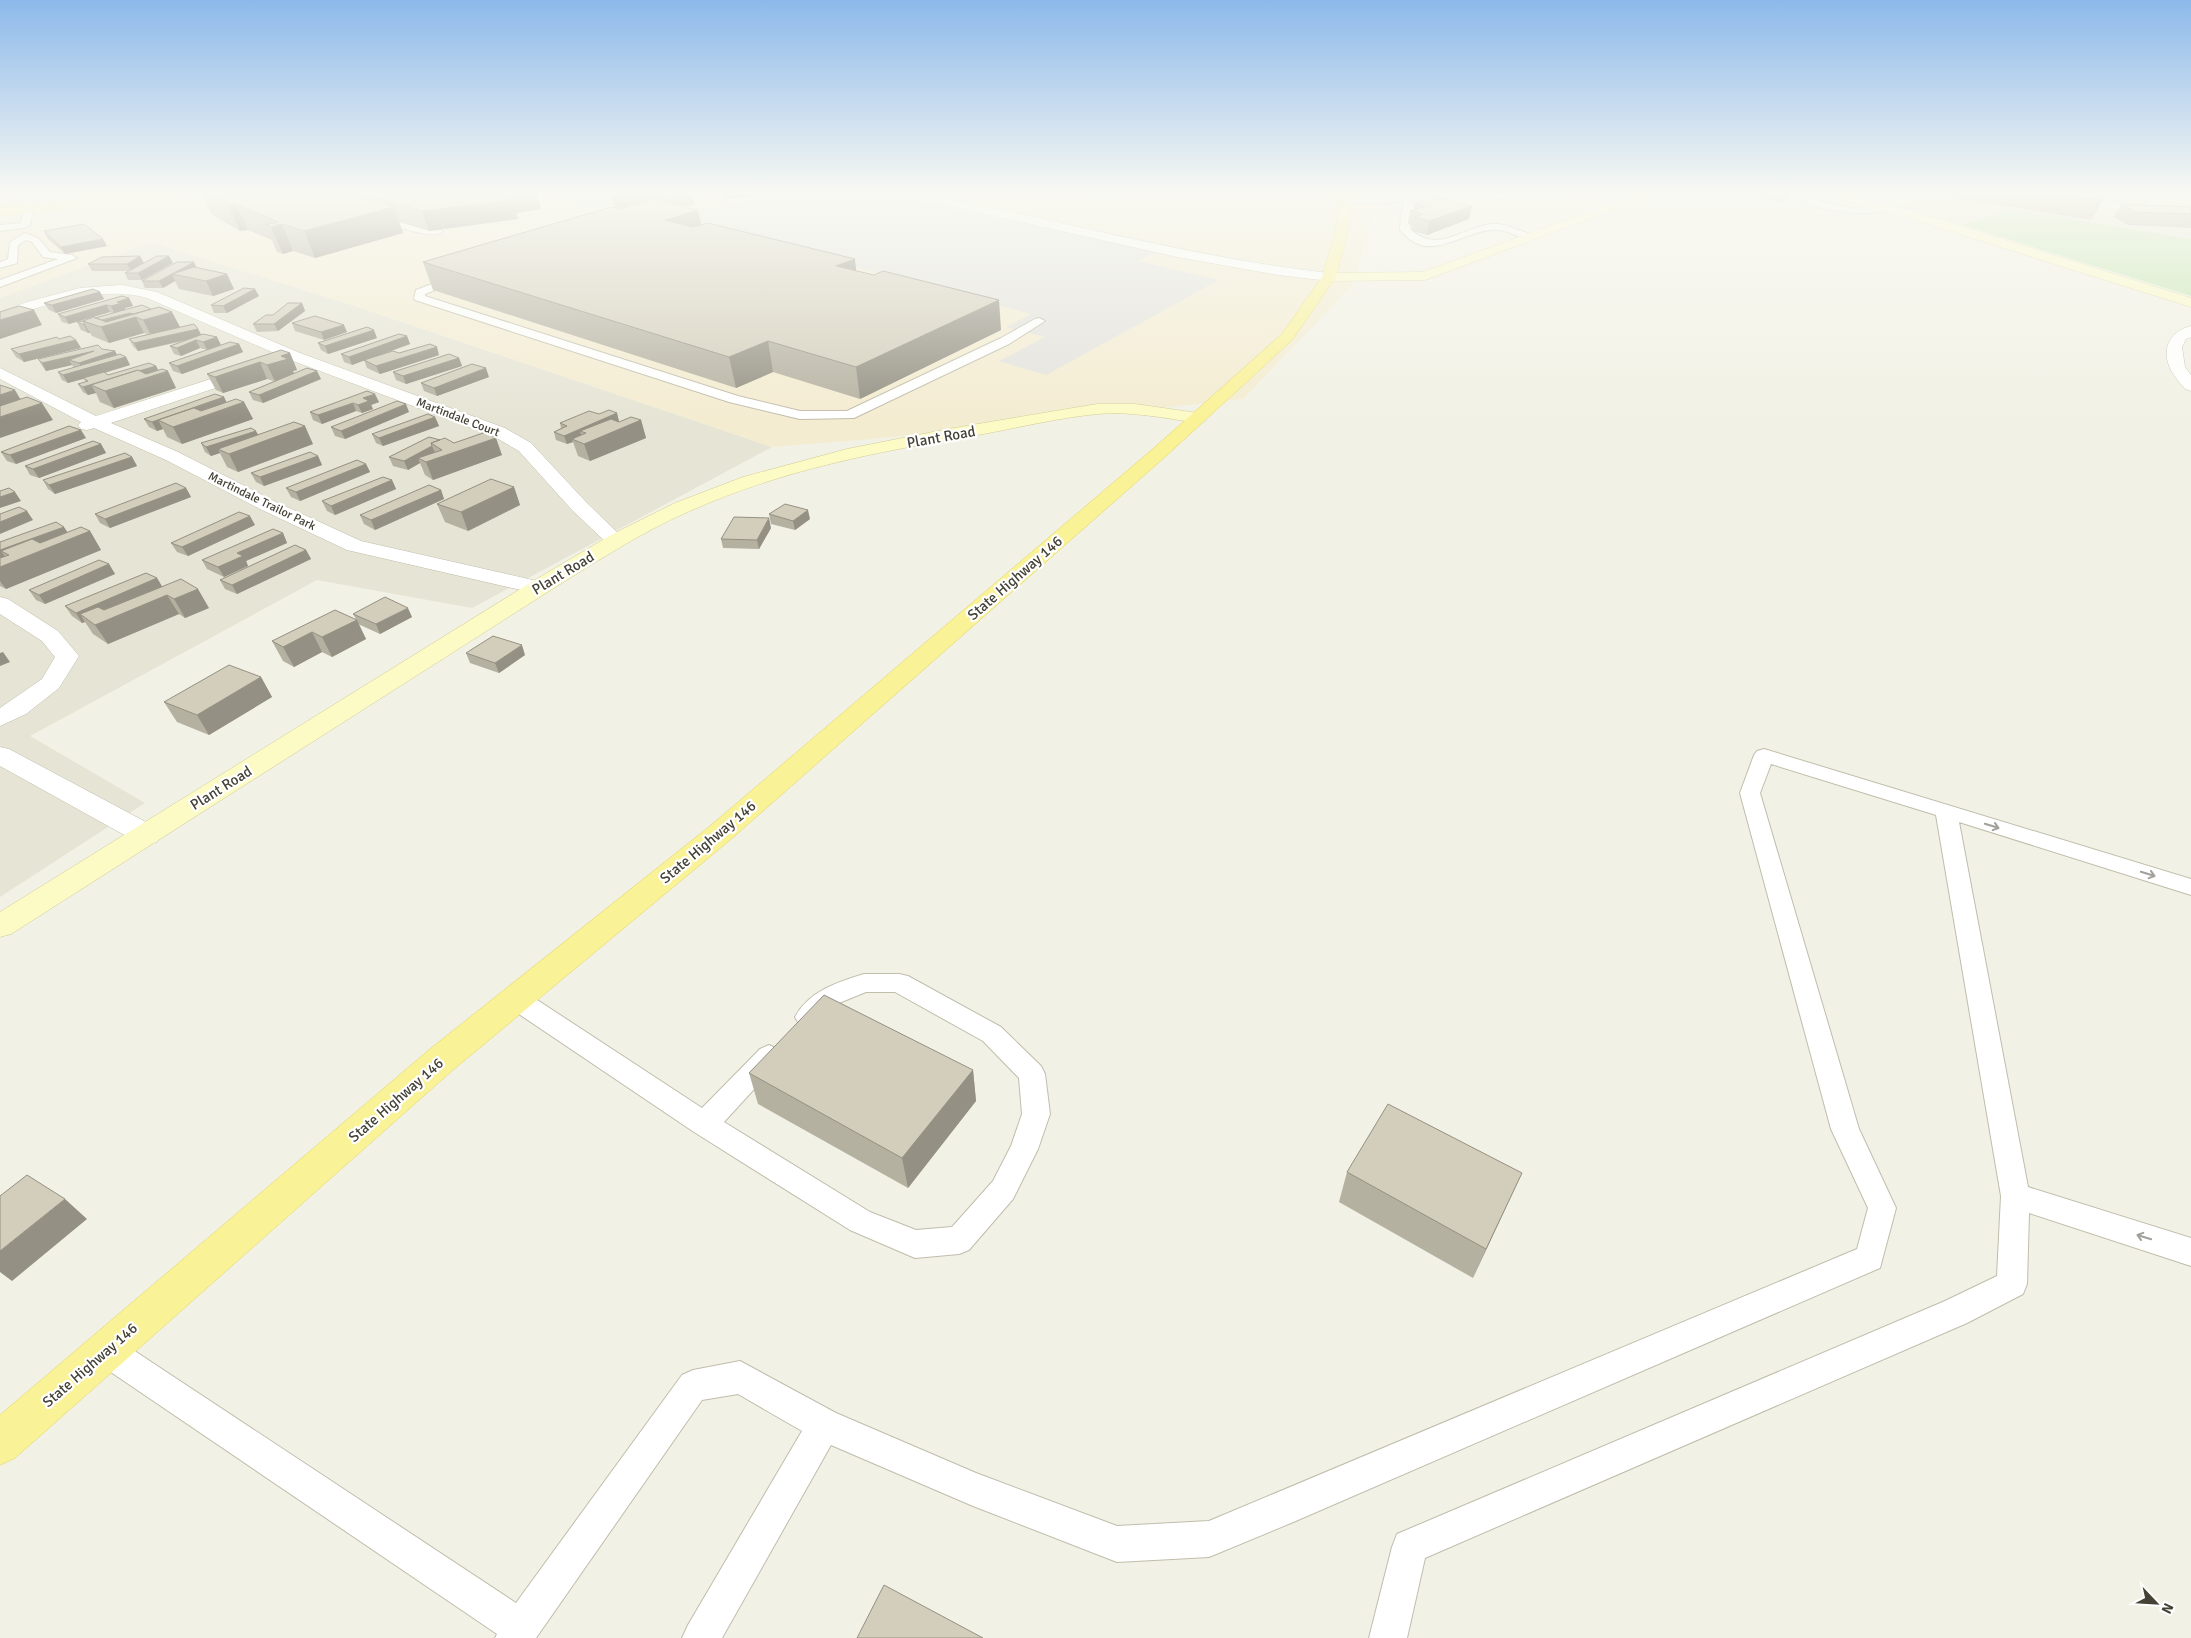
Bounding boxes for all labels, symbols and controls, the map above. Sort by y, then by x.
street label: Martindale Court [414,395,502,440]
street label: Plant Road [905,422,977,452]
street label: Martindale Trailor Park [206,469,318,534]
street label: State Highway 146 [964,532,1066,624]
street label: Plant Road [529,547,597,599]
street label: Plant Road [187,762,255,814]
street label: State Highway 146 [656,797,760,887]
one-way arrow [1984,822,2000,831]
one-way arrow [2139,869,2155,879]
street label: State Highway 146 [345,1054,447,1146]
one-way arrow [2137,1232,2153,1241]
street label: State Highway 146 [39,1319,141,1411]
north arrow [2131,1578,2181,1628]
text: N [2158,1600,2177,1616]

